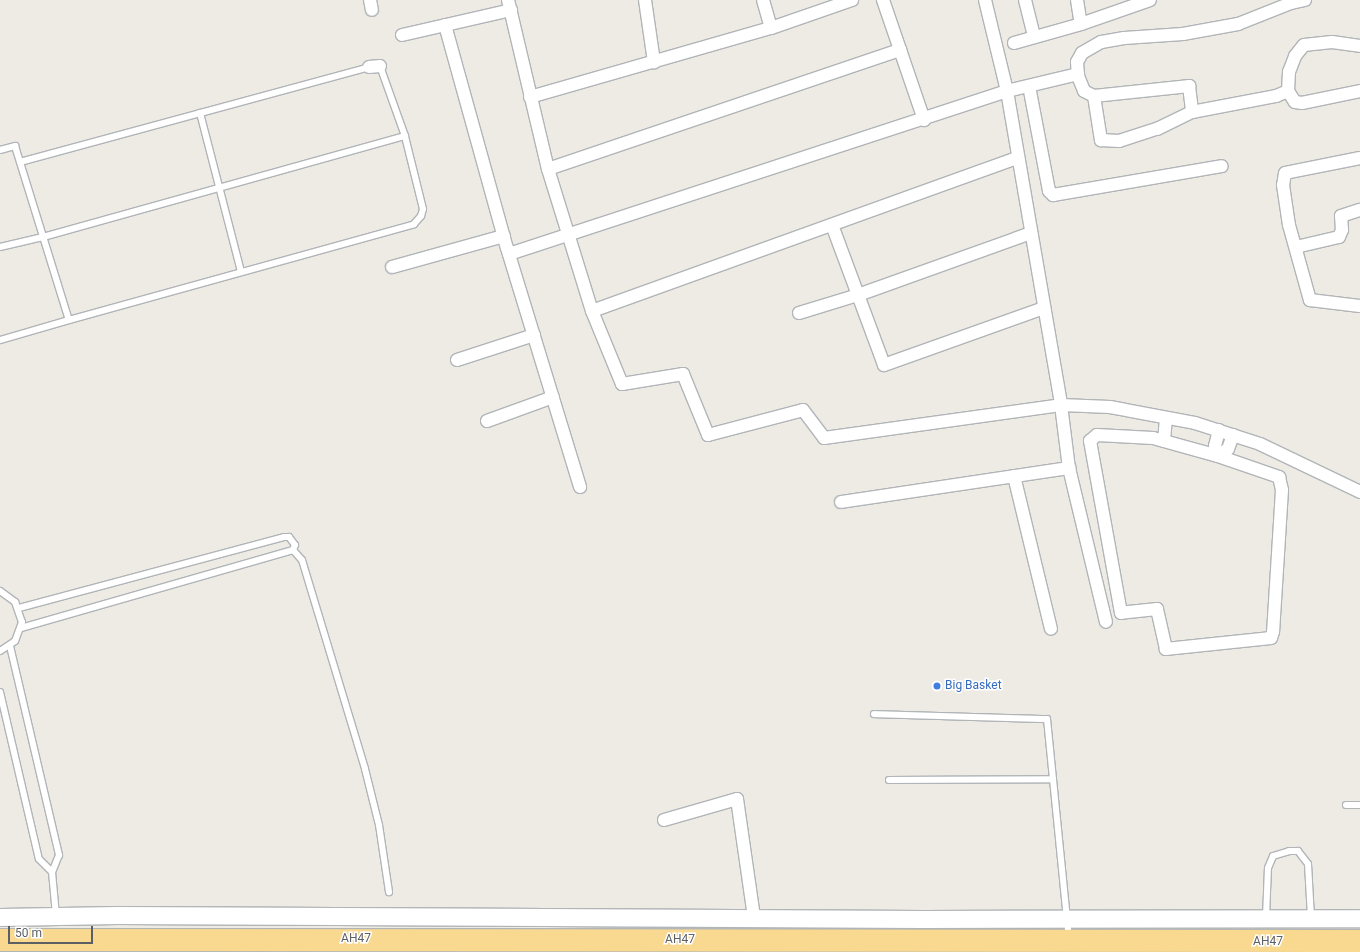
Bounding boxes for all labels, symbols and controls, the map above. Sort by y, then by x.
place label: Big Basket [945,679,1002,693]
marker: Big Basket [932,681,942,691]
scale bar [10,918,95,944]
text: 50 m [15,926,42,940]
street label: AH47 [341,932,371,946]
street label: AH47 [665,933,695,947]
street label: AH47 [1253,935,1283,949]

